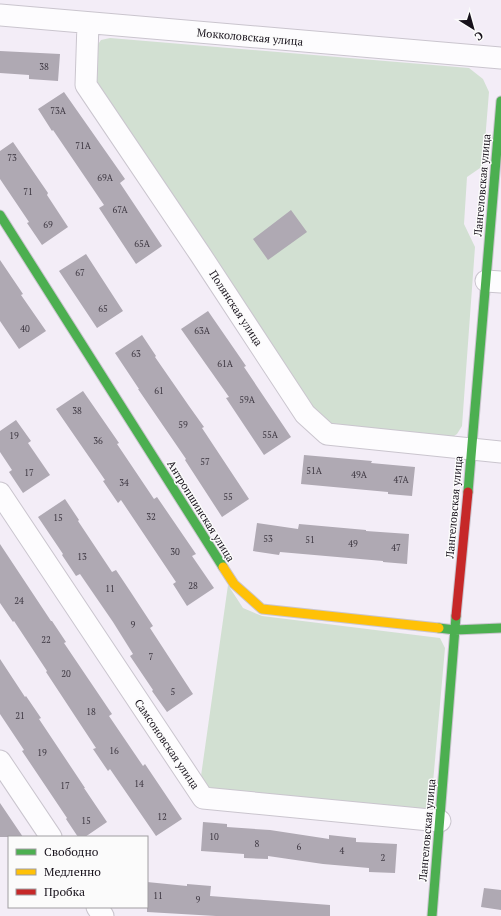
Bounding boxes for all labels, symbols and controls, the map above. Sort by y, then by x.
north arrow [453,8,493,48]
street label: Мокколовская улица [196,25,304,49]
text: С [472,28,486,44]
house number: 38 [39,61,49,73]
house number: 73А [50,105,67,117]
street label: Лангеловская улица [470,133,493,238]
house number: 71А [75,140,92,152]
house number: 73 [7,152,17,164]
house number: 69А [97,172,114,184]
house number: 71 [23,186,33,198]
house number: 67А [112,204,128,216]
house number: 69 [43,219,53,231]
house number: 65А [134,238,151,250]
house number: 67 [75,267,85,279]
street label: Полянская улица [206,267,266,349]
house number: 65 [98,303,108,315]
house number: 40 [20,323,30,335]
house number: 63А [194,325,211,337]
house number: 63 [131,348,141,360]
house number: 61А [217,358,234,370]
house number: 61 [154,385,164,397]
house number: 59А [239,394,256,406]
house number: 38 [72,405,82,417]
house number: 59 [178,419,188,431]
house number: 55А [262,429,279,441]
house number: 19 [9,430,19,442]
house number: 36 [93,435,103,447]
street label: Лангеловская улица [442,455,465,560]
house number: 57 [200,456,210,468]
street label: Антропшинская улица [164,458,238,565]
house number: 51А [306,465,323,477]
house number: 17 [24,467,34,479]
house number: 49А [351,469,368,481]
house number: 47А [393,474,409,486]
house number: 34 [119,477,129,489]
house number: 55 [223,491,233,503]
house number: 32 [146,511,156,523]
house number: 15 [53,512,63,524]
house number: 53 [263,533,273,545]
house number: 51 [305,534,315,546]
house number: 49 [348,538,358,550]
house number: 47 [391,542,401,554]
house number: 30 [170,546,180,558]
house number: 13 [77,551,87,563]
house number: 28 [188,580,198,592]
house number: 11 [105,583,115,595]
house number: 24 [14,595,24,607]
house number: 9 [131,619,136,631]
house number: 22 [41,634,51,646]
house number: 7 [149,651,154,663]
house number: 20 [61,668,71,680]
house number: 5 [171,686,176,698]
street label: Самсоновская улица [132,696,203,792]
house number: 18 [86,706,96,718]
house number: 21 [15,710,25,722]
house number: 16 [109,745,119,757]
house number: 19 [37,747,47,759]
house number: 14 [134,778,144,790]
street label: Лангеловская улица [415,778,438,883]
house number: 17 [60,780,70,792]
house number: 12 [157,811,167,823]
house number: 15 [81,815,91,827]
house number: 10 [209,831,219,843]
legend [8,836,148,908]
house number: 8 [255,838,260,850]
house number: 6 [297,841,302,853]
text: Свободно [44,844,99,859]
house number: 4 [340,845,345,857]
house number: 2 [381,852,386,864]
text: Медленно [44,864,101,879]
text: Пробка [44,884,85,899]
house number: 11 [153,890,163,902]
house number: 9 [196,894,201,906]

